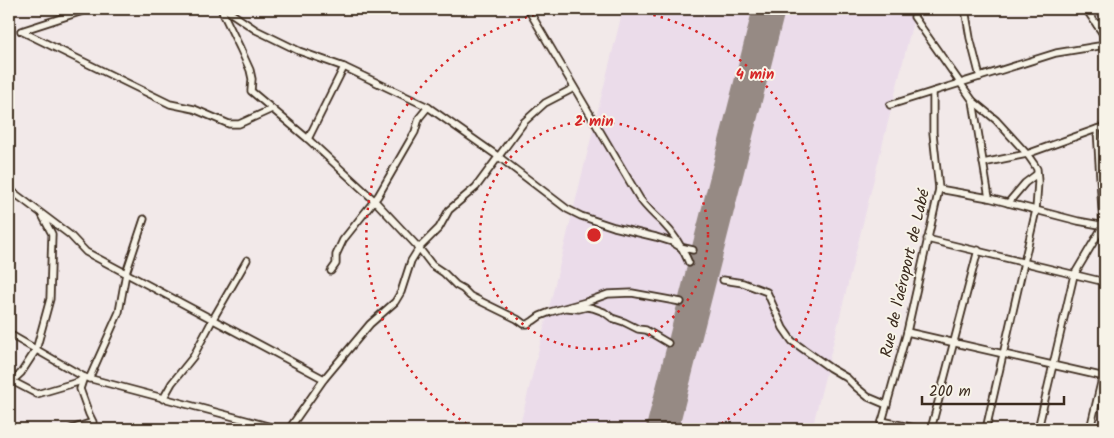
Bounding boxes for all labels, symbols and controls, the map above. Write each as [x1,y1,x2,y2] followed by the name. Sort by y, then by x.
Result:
[736,63,774,87] text: 4 min
[574,110,614,134] text: 2 min
[874,186,937,360] street label: Rue de l'aéroport de Labé
[585,226,603,244] centre of rings
[922,373,1064,405] scale bar
[929,380,971,404] text: 200 m

